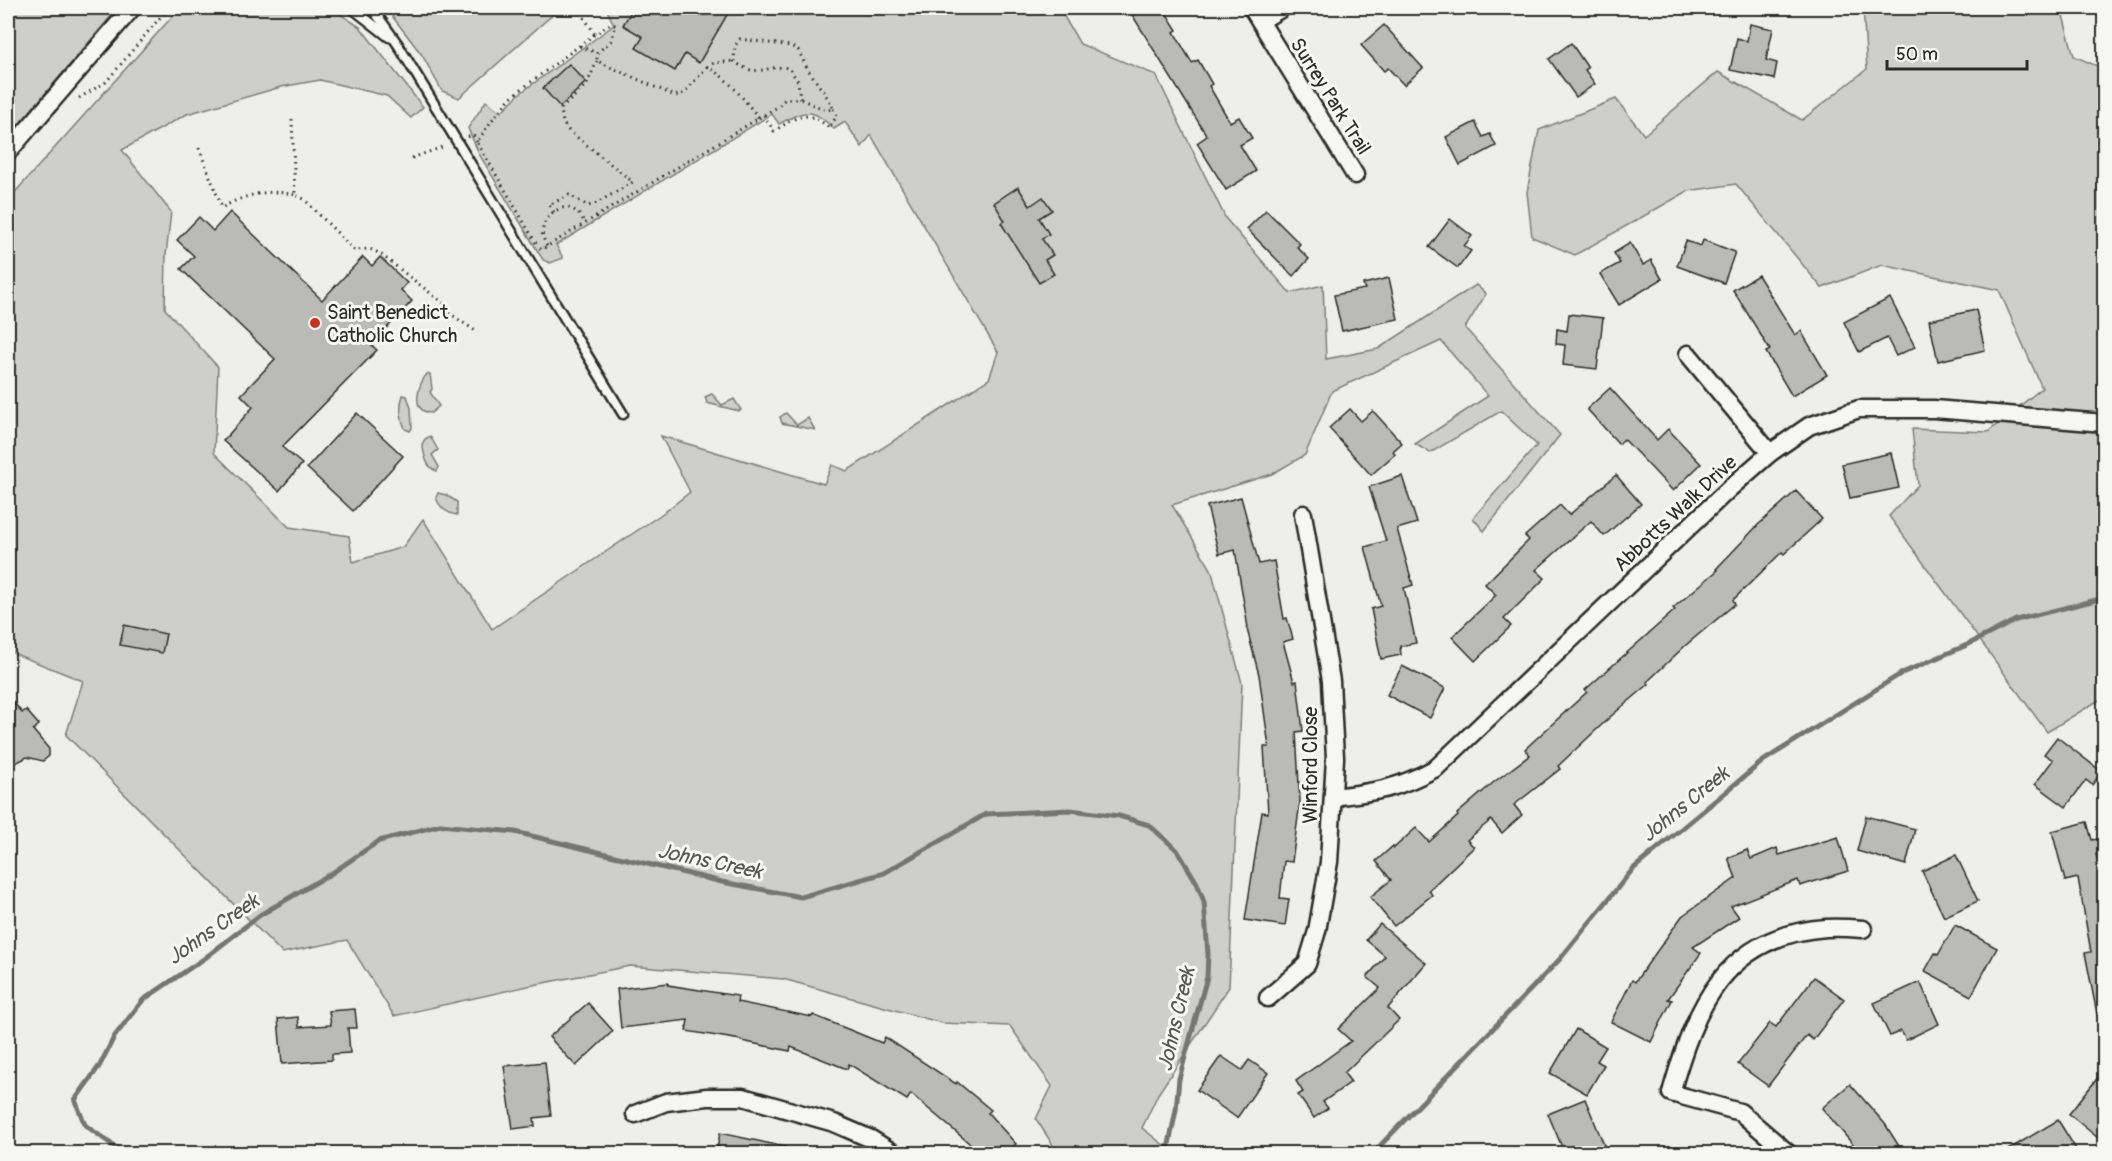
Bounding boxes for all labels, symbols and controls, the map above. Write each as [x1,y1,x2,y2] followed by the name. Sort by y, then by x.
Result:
[1285,33,1376,159] street label: Surrey Park Trail
[1887,33,2026,71] scale bar
[1896,43,1938,66] text: 50 m
[327,300,458,348] place label: Saint Benedict Catholic Church
[308,316,322,330] marker: Saint Benedict Catholic Church
[1609,450,1742,577] street label: Abbotts Walk Drive
[1298,706,1323,823] street label: Winford Close
[1636,759,1737,848] water label: Johns Creek
[655,837,767,886] water label: Johns Creek
[162,887,266,971] water label: Johns Creek
[1151,962,1202,1074] water label: Johns Creek

